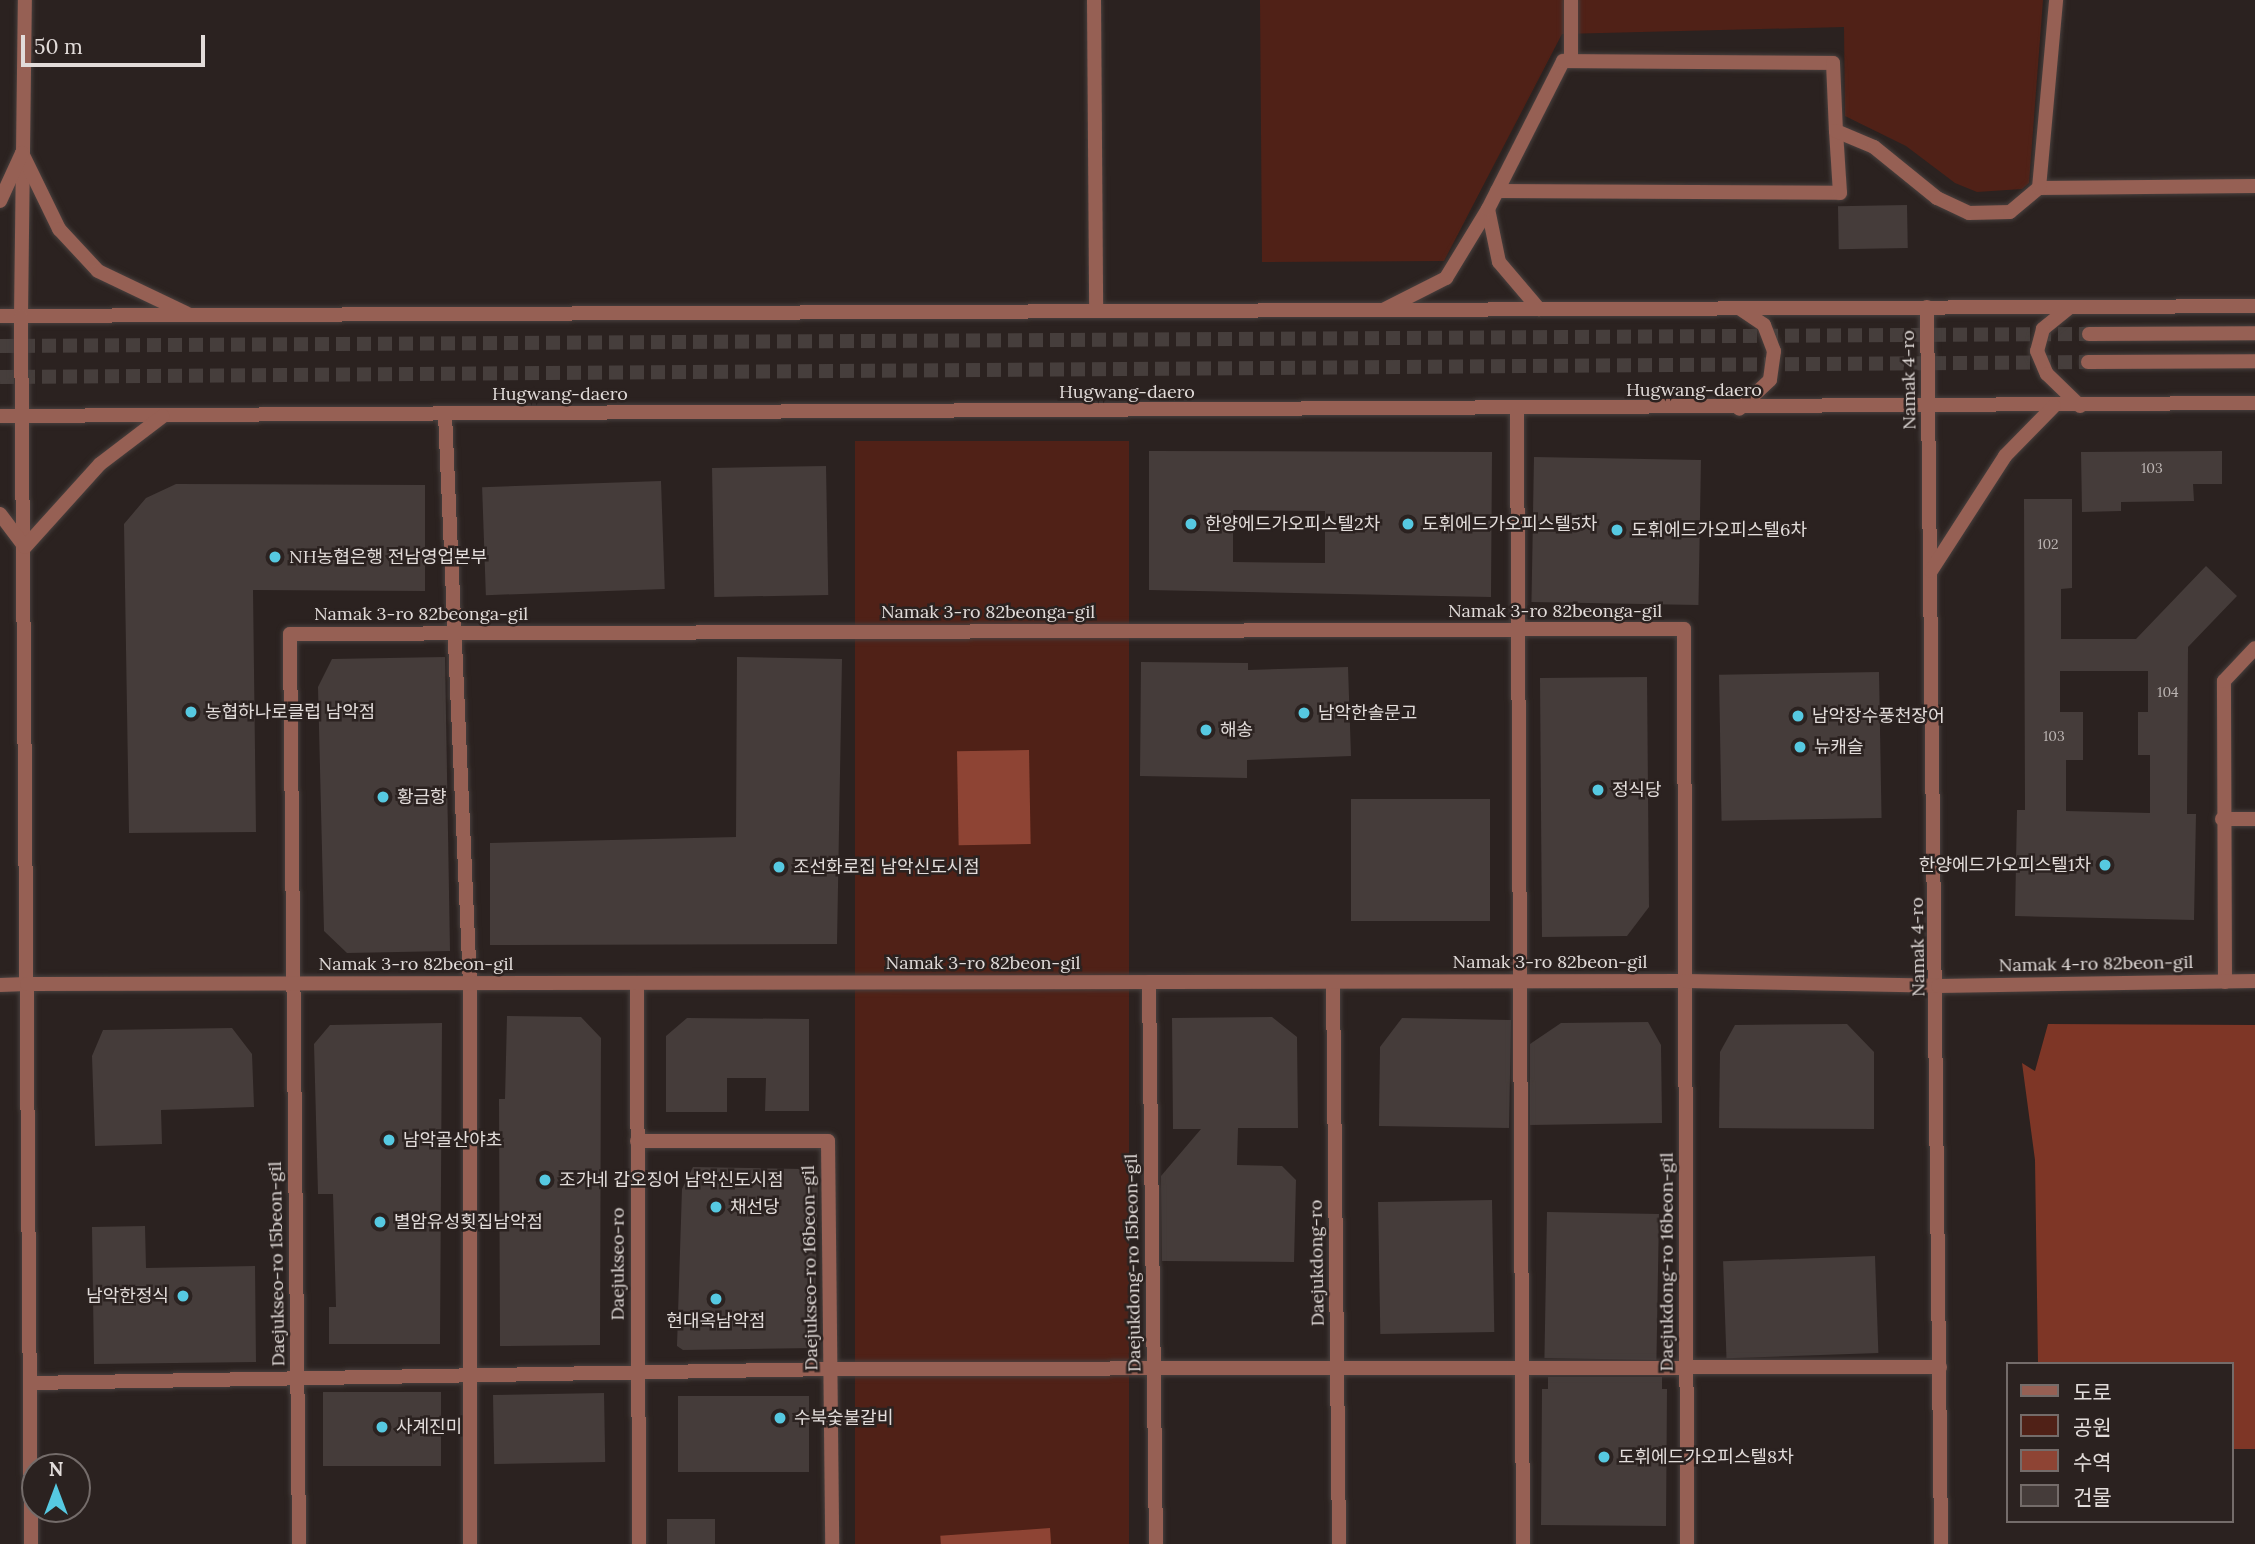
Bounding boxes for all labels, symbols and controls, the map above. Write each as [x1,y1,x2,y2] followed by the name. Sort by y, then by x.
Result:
[24,21,208,65] scale bar
[34,33,83,60] text: 50 m
[1897,330,1921,430] street label: Namak 4-ro
[1626,379,1762,401] street label: Hugwang-daero
[1059,381,1195,403] street label: Hugwang-daero
[492,383,628,405] street label: Hugwang-daero
[2141,460,2163,476] house number: 103
[1205,513,1380,535] place label: 한양에드가오피스텔2차
[1422,513,1597,535] place label: 도휘에드가오피스텔5차
[1183,516,1199,532] marker: 한양에드가오피스텔2차
[1400,516,1416,532] marker: 도휘에드가오피스텔5차
[1631,519,1807,541] place label: 도휘에드가오피스텔6차
[1609,522,1625,538] marker: 도휘에드가오피스텔6차
[2037,536,2059,552] house number: 102
[289,546,487,568] place label: NH농협은행 전남영업본부
[267,549,283,565] marker: NH농협은행 전남영업본부
[1448,600,1662,622] street label: Namak 3-ro 82beonga-gil
[881,601,1095,623] street label: Namak 3-ro 82beonga-gil
[314,603,528,625] street label: Namak 3-ro 82beonga-gil
[2157,684,2179,700] house number: 104
[205,701,375,723] place label: 농협하나로클럽 남악점
[1318,702,1417,724] place label: 남악한솔문고
[183,704,199,720] marker: 농협하나로클럽 남악점
[1296,705,1312,721] marker: 남악한솔문고
[1812,705,1944,727] place label: 남악장수풍천장어
[1790,708,1806,724] marker: 남악장수풍천장어
[1220,719,1253,741] place label: 해송
[1198,722,1214,738] marker: 해송
[2043,728,2065,744] house number: 103
[1814,736,1864,758] place label: 뉴캐슬
[1792,739,1808,755] marker: 뉴캐슬
[1612,779,1662,801] place label: 정식당
[1590,782,1606,798] marker: 정식당
[397,786,447,808] place label: 황금향
[375,789,391,805] marker: 황금향
[1919,854,2091,876] place label: 한양에드가오피스텔1차
[793,856,980,878] place label: 조선화로집 남악신도시점
[2097,857,2113,873] marker: 한양에드가오피스텔1차
[771,859,787,875] marker: 조선화로집 남악신도시점
[1906,897,1930,997] street label: Namak 4-ro
[1453,951,1647,973] street label: Namak 3-ro 82beon-gil
[886,952,1080,974] street label: Namak 3-ro 82beon-gil
[1998,952,2194,976] street label: Namak 4-ro 82beon-gil
[319,953,513,975] street label: Namak 3-ro 82beon-gil
[403,1129,502,1151] place label: 남악골산야초
[381,1132,397,1148] marker: 남악골산야초
[1656,1153,1678,1371] street label: Daejukdong-ro 16beon-gil
[1120,1154,1146,1372] street label: Daejukdong-ro 15beon-gil
[264,1161,290,1367] street label: Daejukseo-ro 15beon-gil
[797,1165,823,1371] street label: Daejukseo-ro 16beon-gil
[559,1169,784,1191] place label: 조가네 갑오징어 남악신도시점
[537,1172,553,1188] marker: 조가네 갑오징어 남악신도시점
[730,1196,780,1218] place label: 채선당
[708,1199,724,1215] marker: 채선당
[1305,1200,1329,1326] street label: Daejukdong-ro
[607,1207,629,1321] street label: Daejukseo-ro
[394,1211,543,1233] place label: 별암유성횟집남악점
[372,1214,388,1230] marker: 별암유성횟집남악점
[86,1285,169,1307] place label: 남악한정식
[175,1288,191,1304] marker: 남악한정식
[708,1291,724,1307] marker: 현대옥남악점
[666,1310,766,1332] place label: 현대옥남악점
[2007,1362,2234,1523] legend
[2073,1379,2112,1406] text: 도로
[794,1407,893,1429] place label: 수북숯불갈비
[772,1410,788,1426] marker: 수북숯불갈비
[2073,1414,2112,1441] text: 공원
[396,1416,462,1438] place label: 사계진미
[374,1419,390,1435] marker: 사계진미
[1618,1446,1794,1468] place label: 도휘에드가오피스텔8차
[1596,1449,1612,1465] marker: 도휘에드가오피스텔8차
[2073,1449,2112,1476] text: 수역
[21,1453,91,1523] north arrow
[49,1457,63,1481] text: N
[2073,1484,2112,1511] text: 건물

